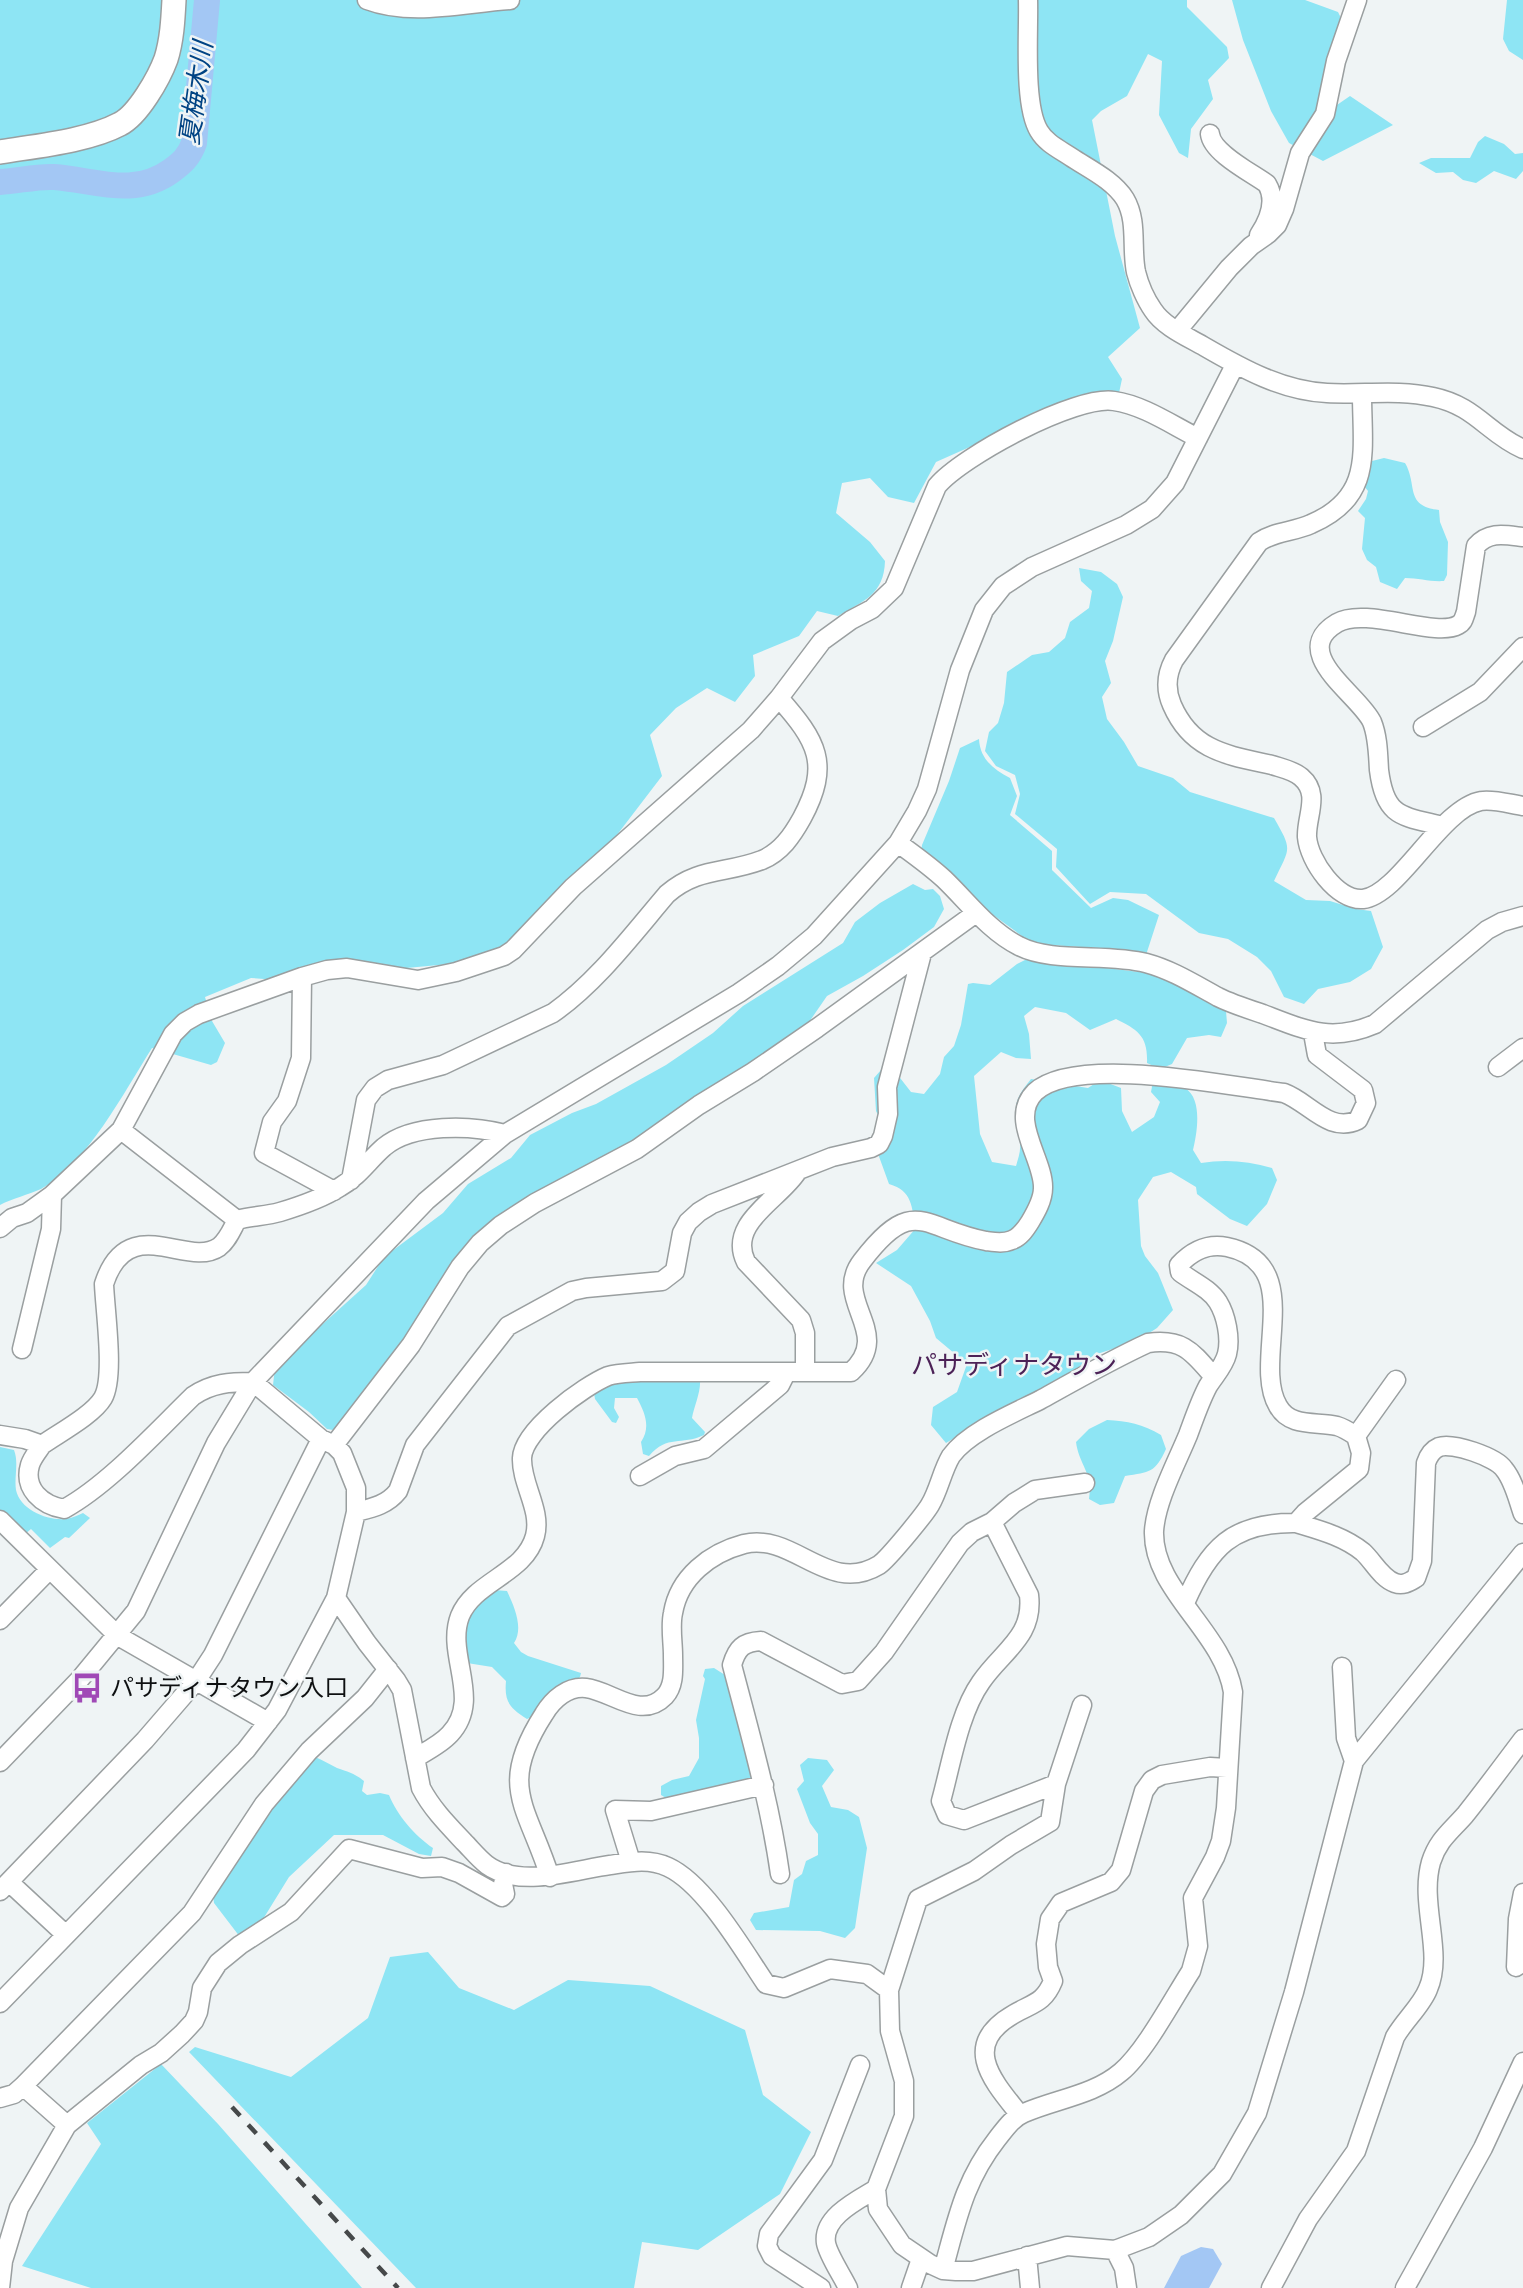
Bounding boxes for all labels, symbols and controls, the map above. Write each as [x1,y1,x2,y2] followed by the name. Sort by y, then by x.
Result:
[175,37,219,147] water label: 夏梅木川
[911,1351,1117,1380] district label: パサディナタウン
[70,1671,104,1705] bus stop icon: パサディナタウン入口
[110,1674,348,1701] place label: パサディナタウン入口

